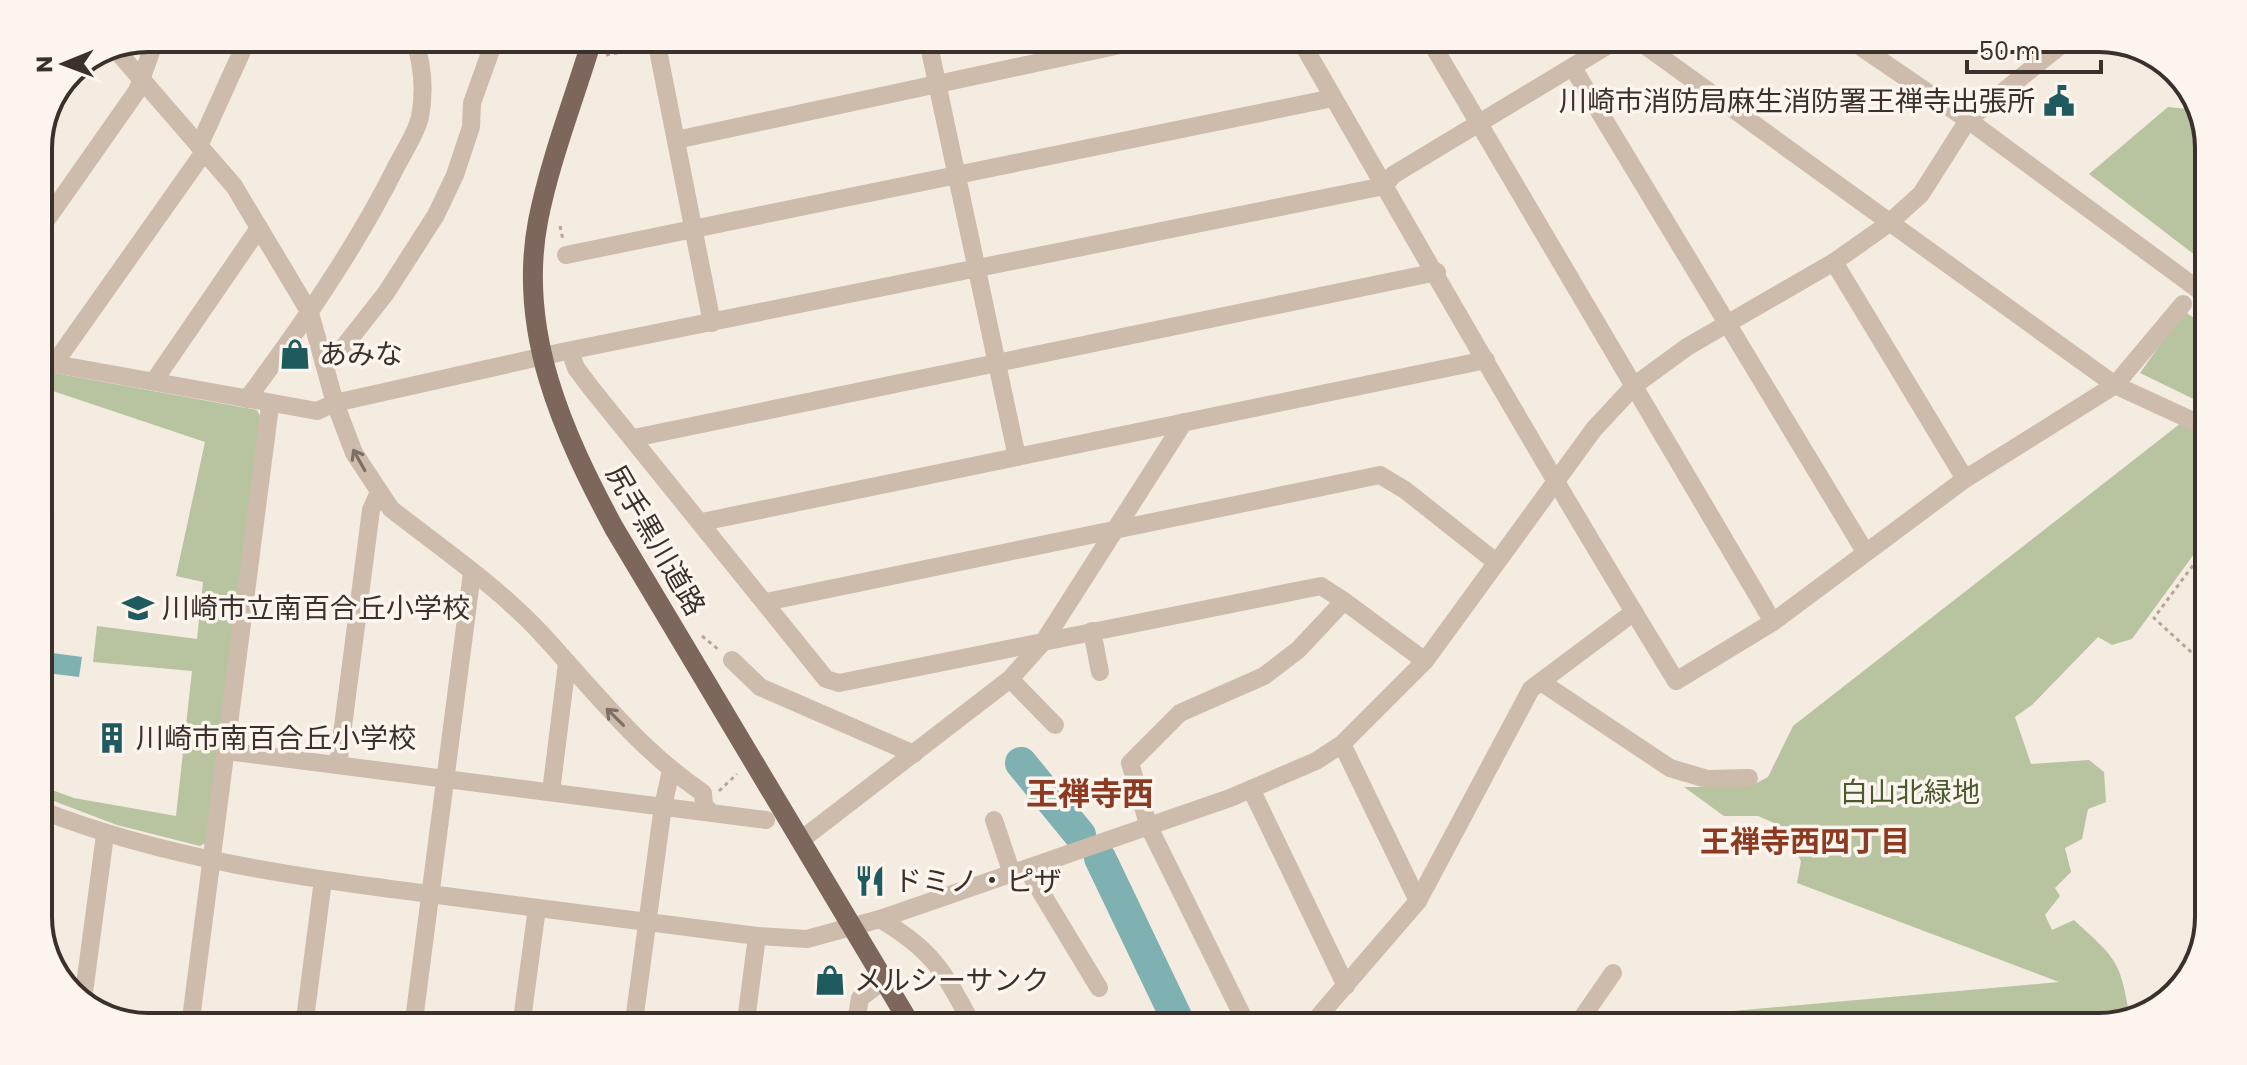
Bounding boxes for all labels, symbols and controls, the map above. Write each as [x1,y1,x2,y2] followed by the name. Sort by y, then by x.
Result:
[24,24,104,104] north arrow
[1967,24,2101,74] scale bar
[1979,35,2040,68] text: 50 m
[29,56,60,73] text: N
[1559,82,2035,121] place label: 川崎市消防局麻生消防署王禅寺出張所
[2042,84,2076,118] public building icon: 川崎市消防局麻生消防署王禅寺出張所
[319,335,403,374] place label: あみな
[278,337,312,371] shop icon: あみな
[351,449,367,473] one-way arrow
[597,458,714,623] street label: 尻手黒川道路
[162,589,470,628] place label: 川崎市立南百合丘小学校
[121,591,155,625] school or university icon: 川崎市立南百合丘小学校
[606,708,625,727] one-way arrow
[136,719,416,758] place label: 川崎市南百合丘小学校
[95,721,129,755] building icon: 川崎市南百合丘小学校
[1026,771,1154,816] district label: 王禅寺西
[1840,773,1980,812] park label: 白山北緑地
[1700,820,1910,863] district label: 王禅寺西四丁目
[894,862,1062,901] place label: ドミノ・ピザ
[853,864,887,898] restaurant icon: ドミノ・ピザ
[854,961,1049,1000] place label: メルシーサンク
[813,963,847,997] shop icon: メルシーサンク

